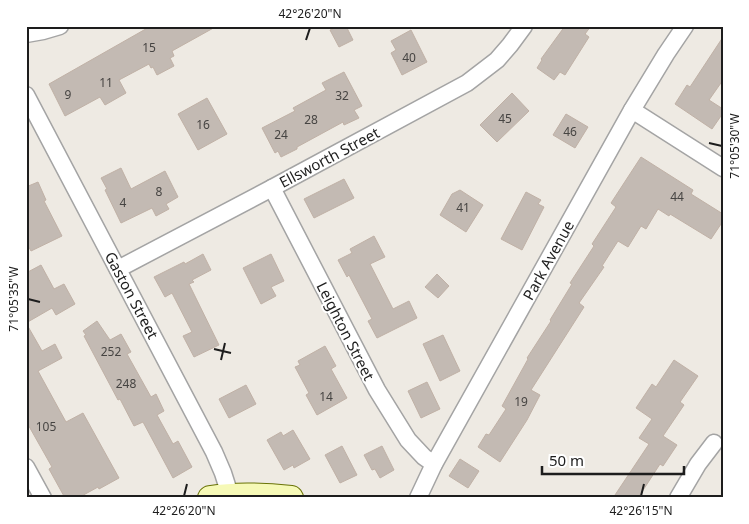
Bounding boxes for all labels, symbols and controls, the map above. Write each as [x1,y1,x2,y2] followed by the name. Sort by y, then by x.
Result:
[278,5,342,22] text: 42°26'20"N
[142,39,156,56] house number: 15
[402,49,416,66] house number: 40
[99,74,113,91] house number: 11
[65,86,72,103] house number: 9
[335,87,349,104] house number: 32
[498,110,512,127] house number: 45
[304,111,318,128] house number: 28
[726,113,743,179] text: 71°05'30"W
[196,116,210,133] house number: 16
[275,122,383,192] street label: Ellsworth Street
[563,123,577,140] house number: 46
[274,126,288,143] house number: 24
[156,183,163,200] house number: 8
[670,188,684,205] house number: 44
[120,194,127,211] house number: 4
[456,199,470,216] house number: 41
[518,217,578,303] street label: Park Avenue
[101,248,164,343] street label: Gaston Street
[5,266,22,332] text: 71°05'35"W
[313,278,380,384] street label: Leighton Street
[101,343,121,360] house number: 252
[116,375,136,392] house number: 248
[319,388,333,405] house number: 14
[514,393,528,410] house number: 19
[36,418,56,435] house number: 105
[542,444,684,476] scale bar
[549,450,584,470] text: 50 m
[152,502,216,519] text: 42°26'20"N
[609,502,673,519] text: 42°26'15"N

